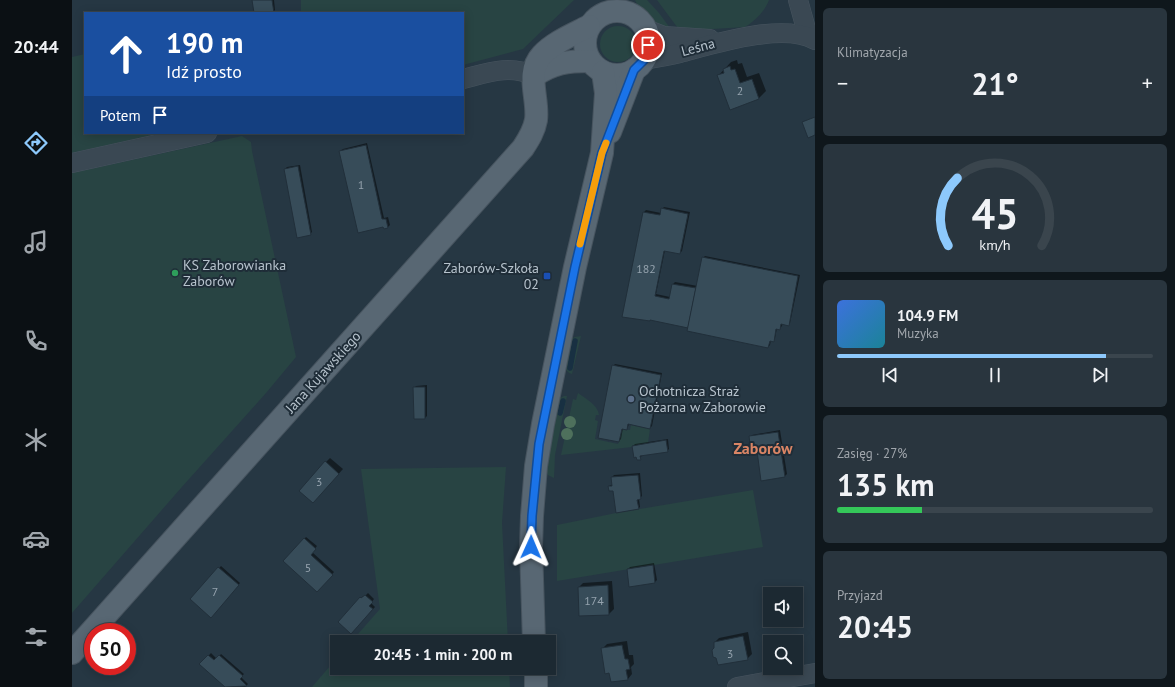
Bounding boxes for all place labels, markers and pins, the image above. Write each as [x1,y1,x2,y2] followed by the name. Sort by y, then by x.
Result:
[631,28,665,62] pin
[183,256,286,290] place label: KS Zaborowianka Zaborów
[443,259,539,293] place label: Zaborów-Szkoła 02
[170,268,180,278] marker: KS Zaborowianka Zaborów
[542,271,552,281] marker: Zaborów-Szkoła 02
[639,382,766,416] place label: Ochotnicza Straż Pożarna w Zaborowie
[626,394,636,404] marker: Ochotnicza Straż Pożarna w Zaborowie

